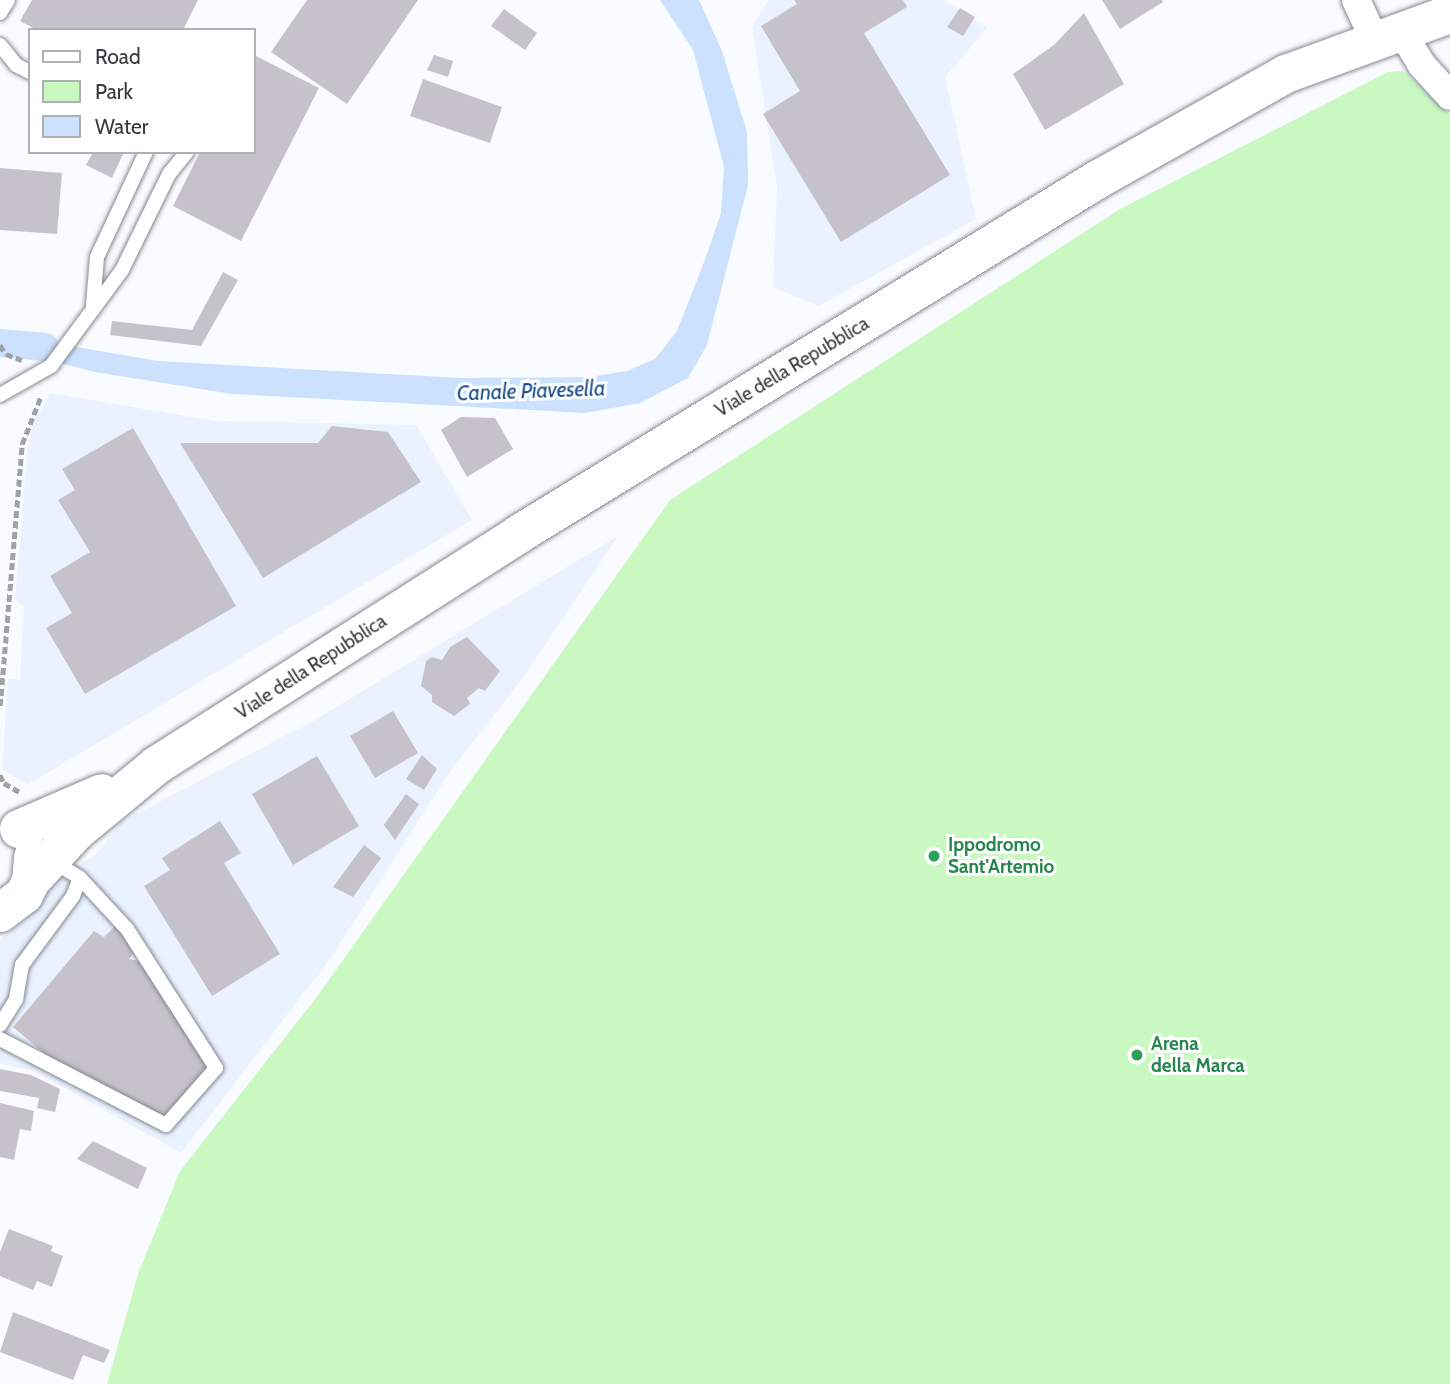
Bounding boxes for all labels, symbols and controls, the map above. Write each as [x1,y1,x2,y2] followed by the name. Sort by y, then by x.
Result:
[28,28,256,154] legend
[95,44,141,69] text: Road
[95,79,133,104] text: Park
[95,114,148,139] text: Water
[711,312,873,422] street label: Viale della Repubblica
[456,376,606,406] water label: Canale Piavesella
[231,610,391,724] street label: Viale della Repubblica
[948,834,1054,878] place label: Ippodromo Sant'Artemio
[926,848,942,864] marker: Ippodromo Sant'Artemio
[1151,1033,1245,1077] place label: Arena della Marca
[1129,1047,1145,1063] marker: Arena della Marca

